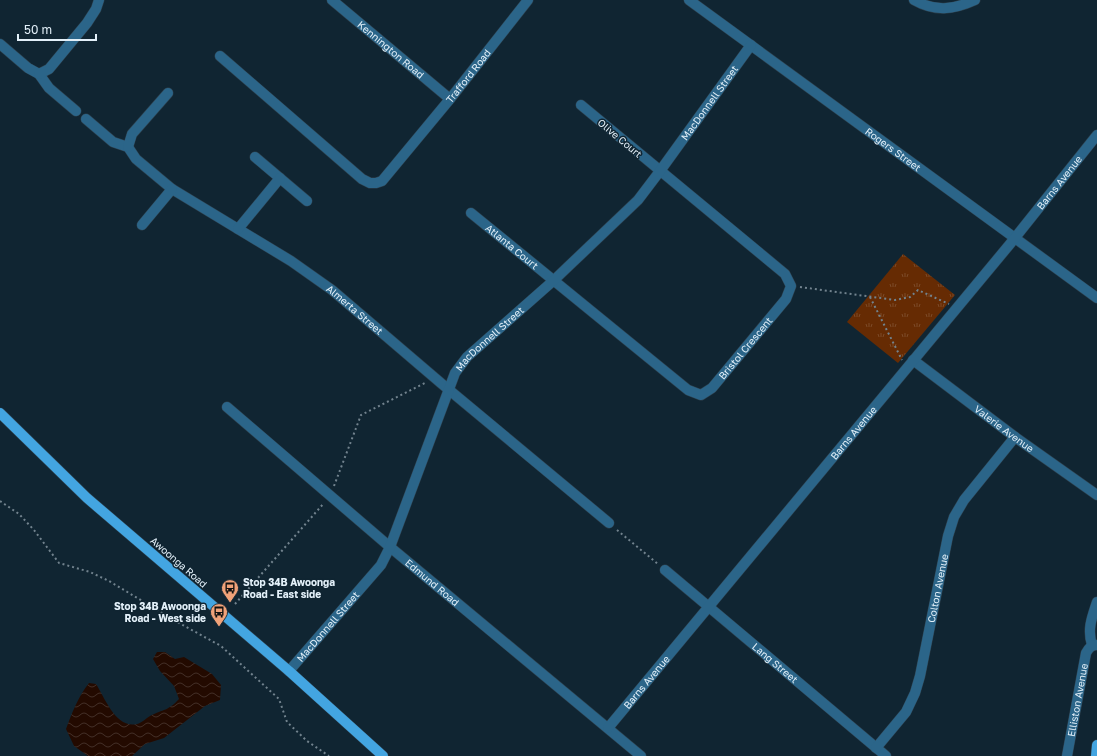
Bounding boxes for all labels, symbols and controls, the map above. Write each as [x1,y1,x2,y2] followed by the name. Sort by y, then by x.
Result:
[18,16,96,42] scale bar
[355,18,427,81] street label: Kennington Road
[24,22,52,37] text: 50 m
[443,47,493,105] street label: Trafford Road
[678,63,740,142] street label: MacDonnell Street
[595,116,645,160] street label: Olive Court
[863,125,924,174] street label: Rogers Street
[1034,153,1084,212] street label: Barns Avenue
[483,222,541,271] street label: Atlanta Court
[324,282,386,337] street label: Almerta Street
[453,304,526,373] street label: MacDonnell Street
[716,314,775,382] street label: Bristol Crescent
[828,403,879,462] street label: Barns Avenue
[972,403,1036,455] street label: Valerie Avenue
[148,534,210,590] street label: Awoonga Road
[925,553,950,624] street label: Colton Avenue
[403,556,462,608] street label: Edmund Road
[243,576,335,600] place label: Stop 34B Awoonga Road - East side
[220,578,240,603] bus stop icon: Stop 34B Awoonga Road - East side
[294,589,362,664] street label: MacDonnell Street
[114,600,206,624] place label: Stop 34B Awoonga Road - West side
[209,602,229,627] bus stop icon: Stop 34B Awoonga Road - West side
[750,640,800,685] street label: Lang Street
[621,653,672,711] street label: Barns Avenue
[1065,662,1090,738] street label: Elliston Avenue

